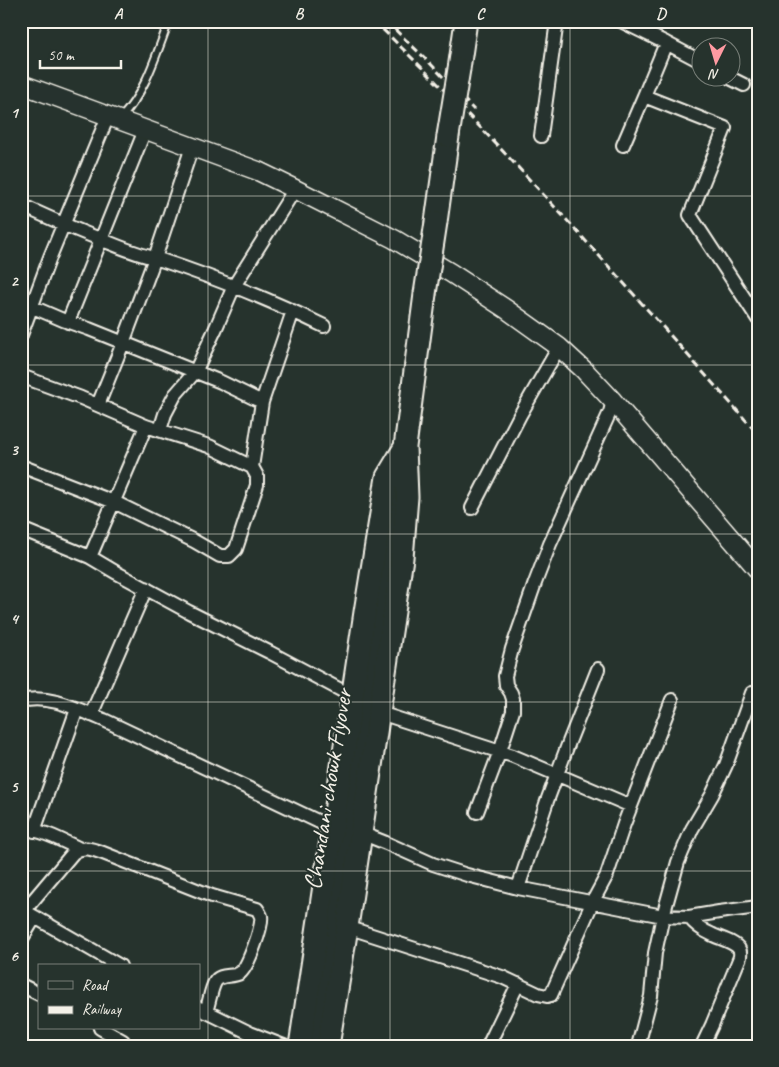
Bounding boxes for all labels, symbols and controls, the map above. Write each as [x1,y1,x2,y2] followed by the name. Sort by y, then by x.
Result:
[114,4,124,24] text: A
[295,4,305,24] text: B
[476,4,486,24] text: C
[656,4,667,24] text: D
[40,38,121,70] scale bar
[692,38,742,88] north arrow
[48,46,75,65] text: 50 m
[708,65,720,83] text: N
[10,103,19,123] text: 1
[10,271,19,291] text: 2
[10,440,19,460] text: 3
[10,609,19,629] text: 4
[296,685,360,892] street label: Chandani chowk Flyover
[11,777,20,797] text: 5
[10,946,19,966] text: 6
[38,964,200,1030] legend
[82,976,109,995] text: Road
[82,1000,123,1019] text: Railway

